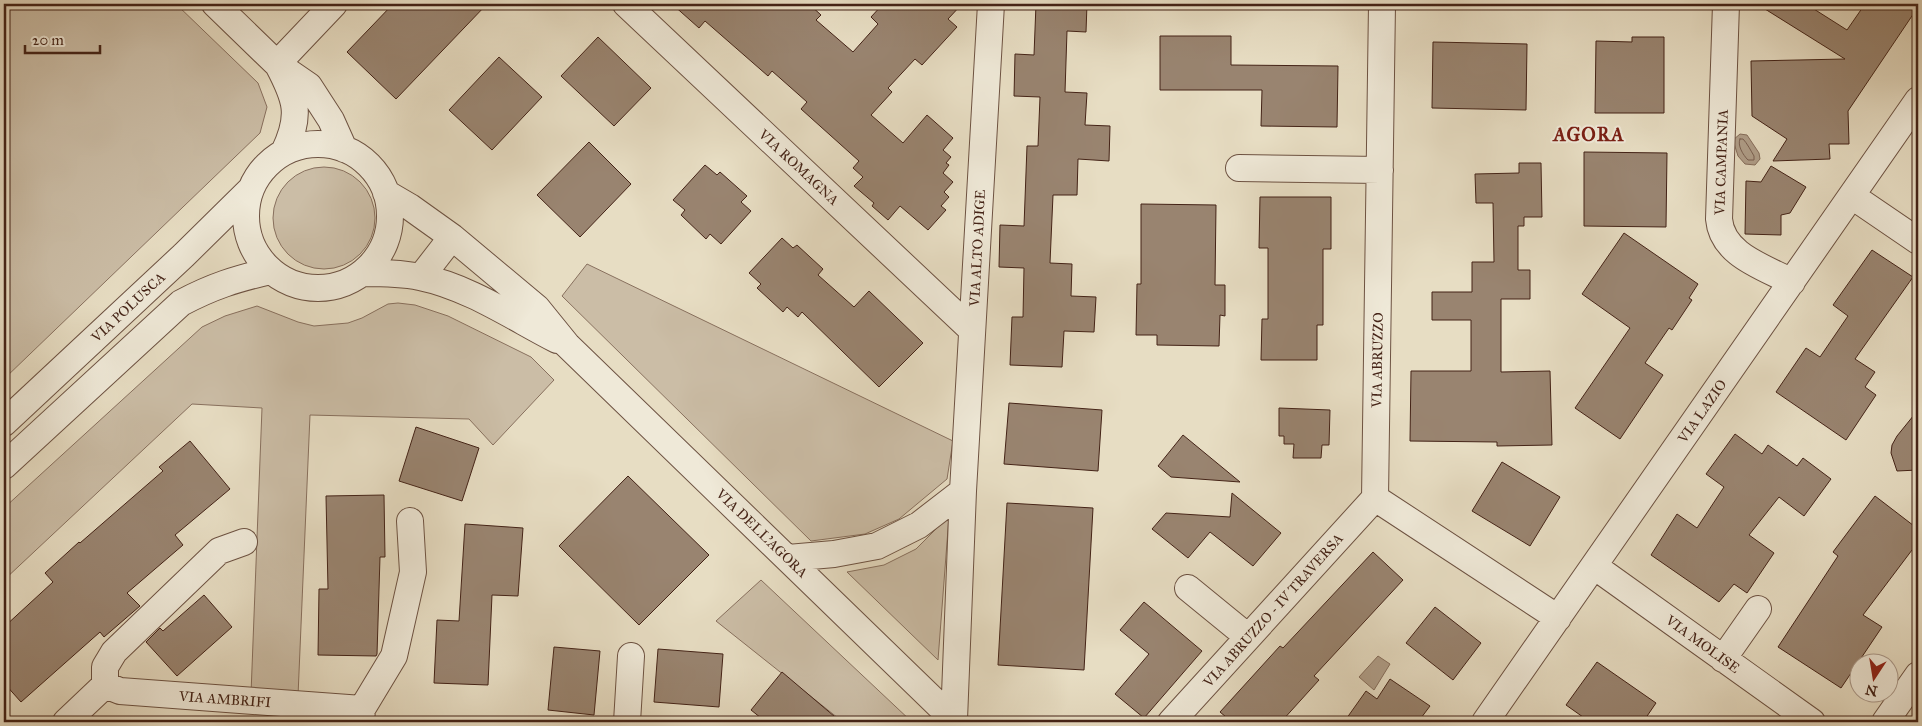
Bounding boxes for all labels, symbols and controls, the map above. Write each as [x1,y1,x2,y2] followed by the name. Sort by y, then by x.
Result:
[25,22,100,54] scale bar
[32,31,64,49] text: 20 m
[1711,108,1732,216] street label: VIA CAMPANIA
[1551,123,1625,146] district label: AGORA
[754,125,843,209] street label: VIA ROMAGNA
[966,189,989,308] street label: VIA ALTO ADIGE
[87,268,169,347] street label: VIA POLUSCA
[1368,312,1387,409] street label: VIA ABRUZZO
[1674,376,1730,447] street label: VIA LAZIO
[712,485,811,582] street label: VIA DELL'AGORA
[1199,530,1347,691] street label: VIA ABRUZZO - IV TRAVERSA
[1662,611,1743,677] street label: VIA MOLISE
[1850,654,1900,704] north arrow
[1864,681,1879,700] text: N
[177,688,272,711] street label: VIA AMBRIFI

